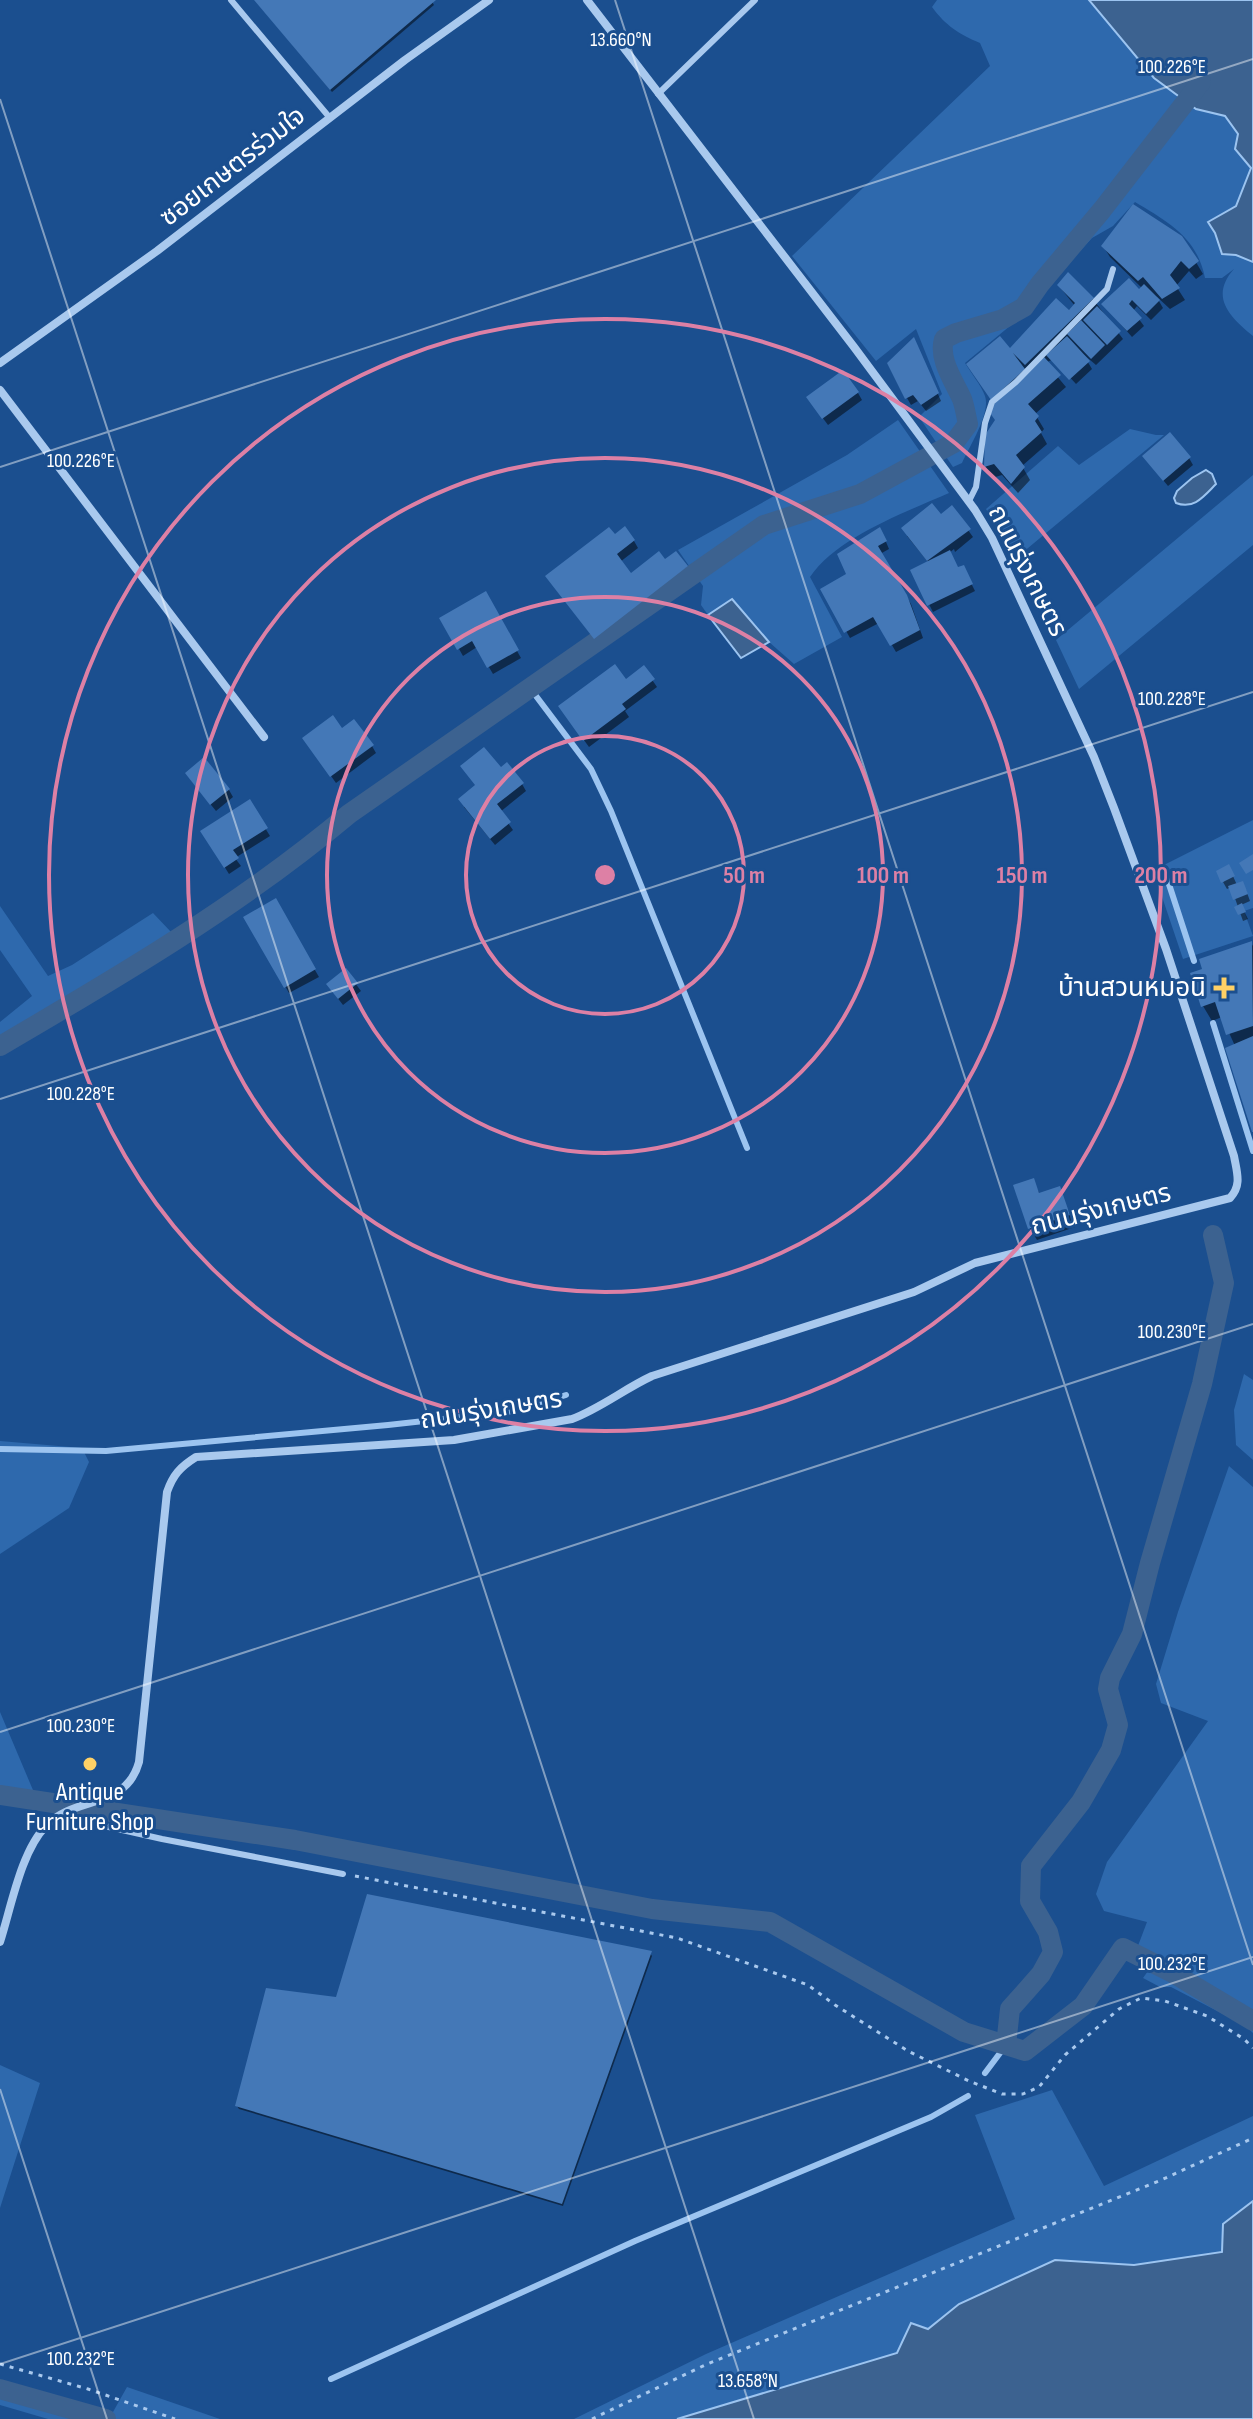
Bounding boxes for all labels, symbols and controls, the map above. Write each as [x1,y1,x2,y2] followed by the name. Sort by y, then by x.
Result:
[590,28,652,52] text: 13.660°N
[1138,55,1206,79] text: 100.226°E
[154,101,312,233] street label: ซอยเกษตรร่วมใจ
[47,449,115,473] text: 100.226°E
[981,500,1073,642] street label: ถนนรุ่งเกษตร
[1138,687,1206,711] text: 100.228°E
[591,861,619,889] centre of rings
[723,861,765,890] text: 50 m
[857,861,909,890] text: 100 m
[996,861,1048,890] text: 150 m
[1134,861,1188,890] text: 200 m
[1058,973,1206,1004] place label: บ้านสวนหมอนิ
[1213,977,1235,999] marker: บ้านสวนหมอนิ
[47,1082,115,1106] text: 100.228°E
[1028,1178,1174,1242] street label: ถนนรุ่งเกษตร
[1138,1320,1206,1344] text: 100.230°E
[418,1383,564,1437] street label: ถนนรุ่งเกษตร
[47,1714,115,1738] text: 100.230°E
[81,1755,99,1773] marker: Antique Furniture Shop
[26,1777,154,1838] place label: Antique Furniture Shop
[1138,1952,1206,1976] text: 100.232°E
[47,2347,115,2371] text: 100.232°E
[718,2369,778,2393] text: 13.658°N

